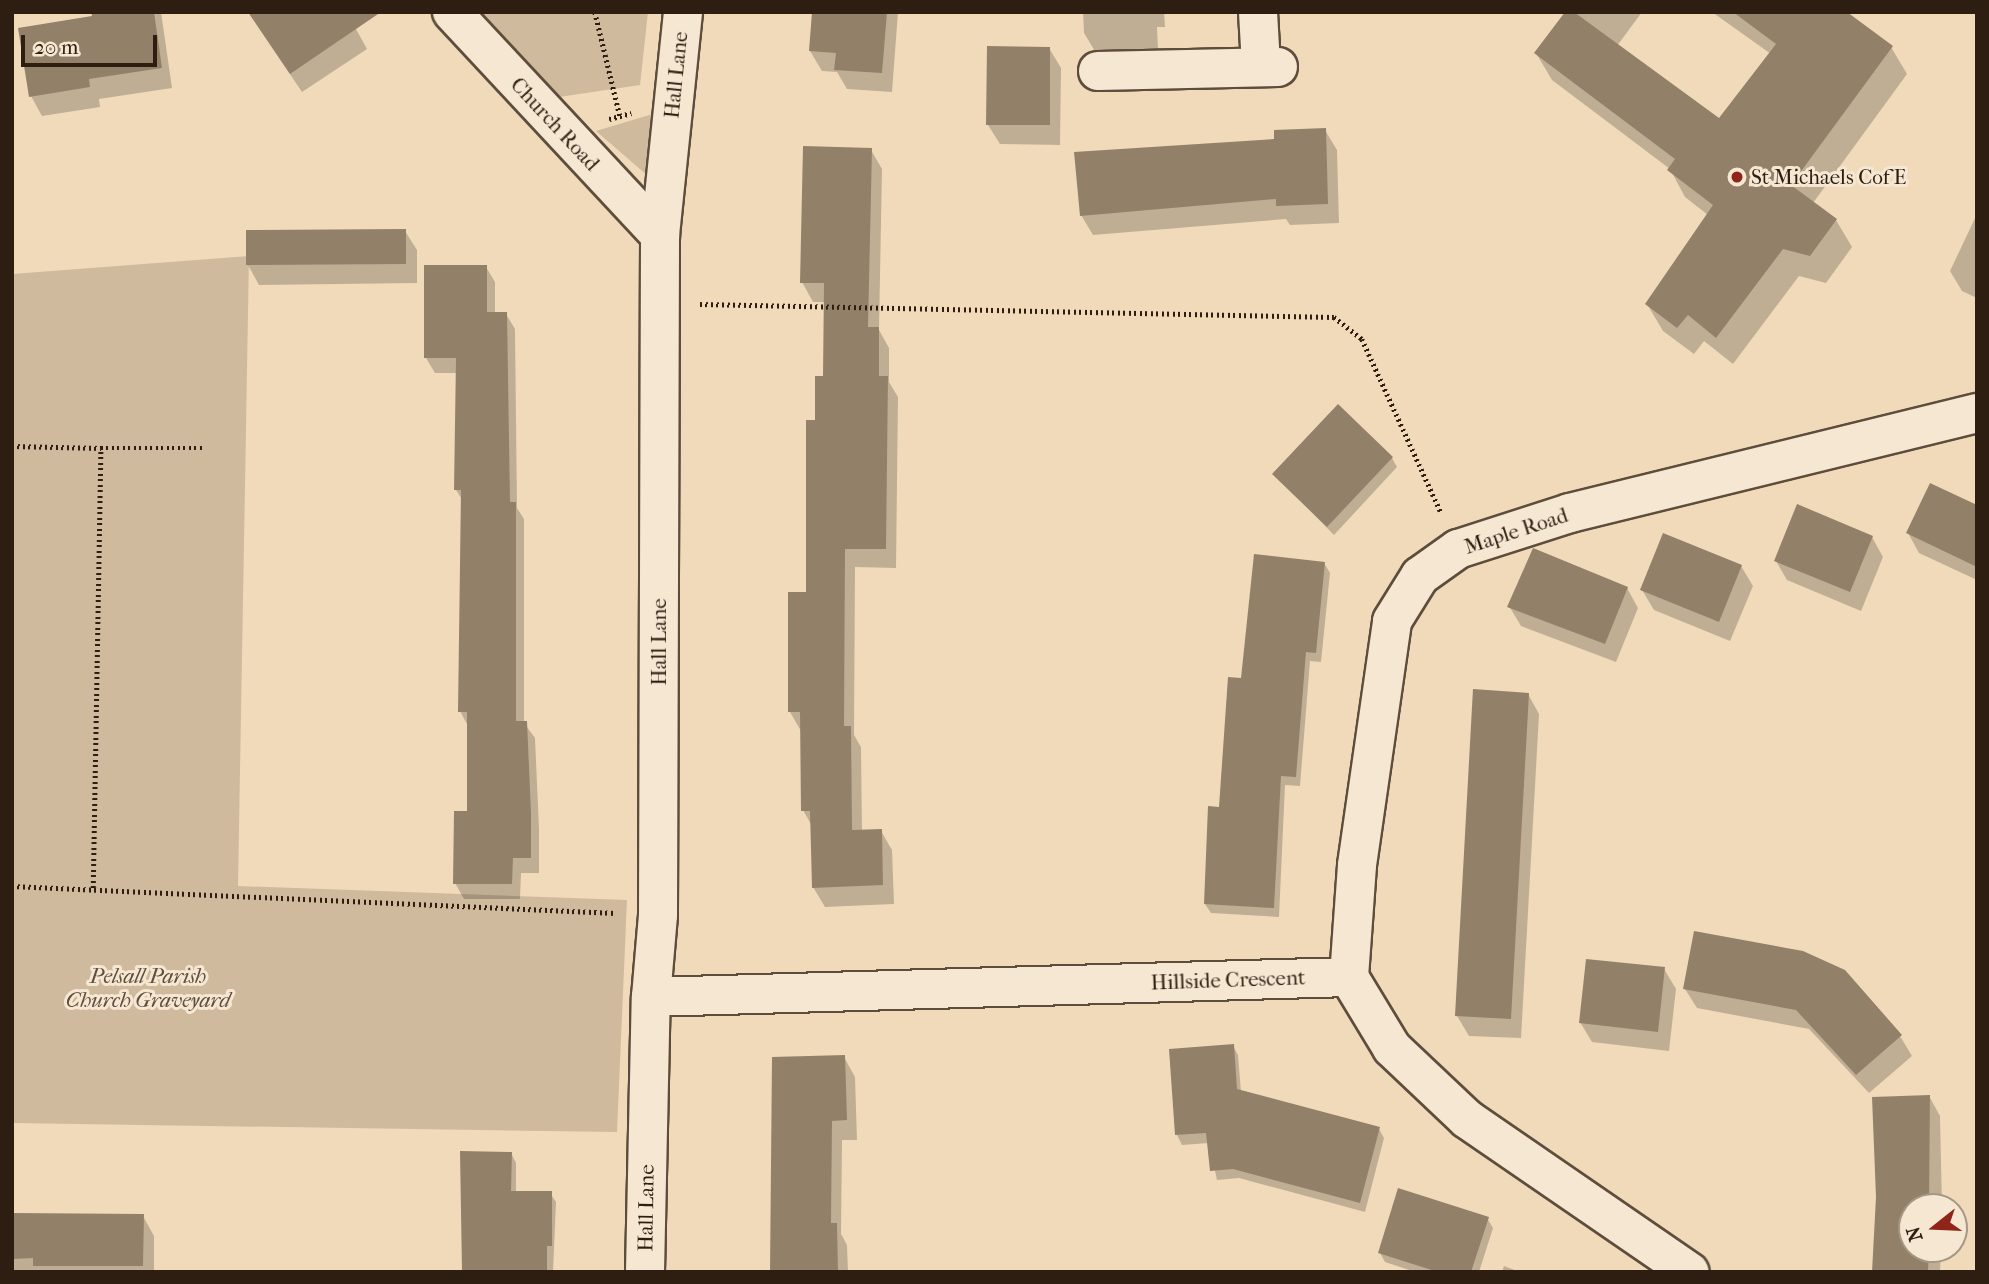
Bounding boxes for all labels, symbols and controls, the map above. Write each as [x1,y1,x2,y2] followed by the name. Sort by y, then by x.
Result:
[24,21,161,65] scale bar
[659,30,693,120] street label: Hall Lane
[34,35,78,59] text: 20 m
[505,72,605,176] street label: Church Road
[1751,164,1906,190] place label: St Michaels CofE
[1729,169,1745,185] marker: St Michaels CofE
[1461,502,1571,560] street label: Maple Road
[646,598,672,686] street label: Hall Lane
[66,963,230,1013] park label: Pelsall Parish Church Graveyard
[1150,965,1306,995] street label: Hillside Crescent
[633,1164,659,1252] street label: Hall Lane
[1898,1193,1968,1263] north arrow
[1902,1224,1928,1244] text: N

